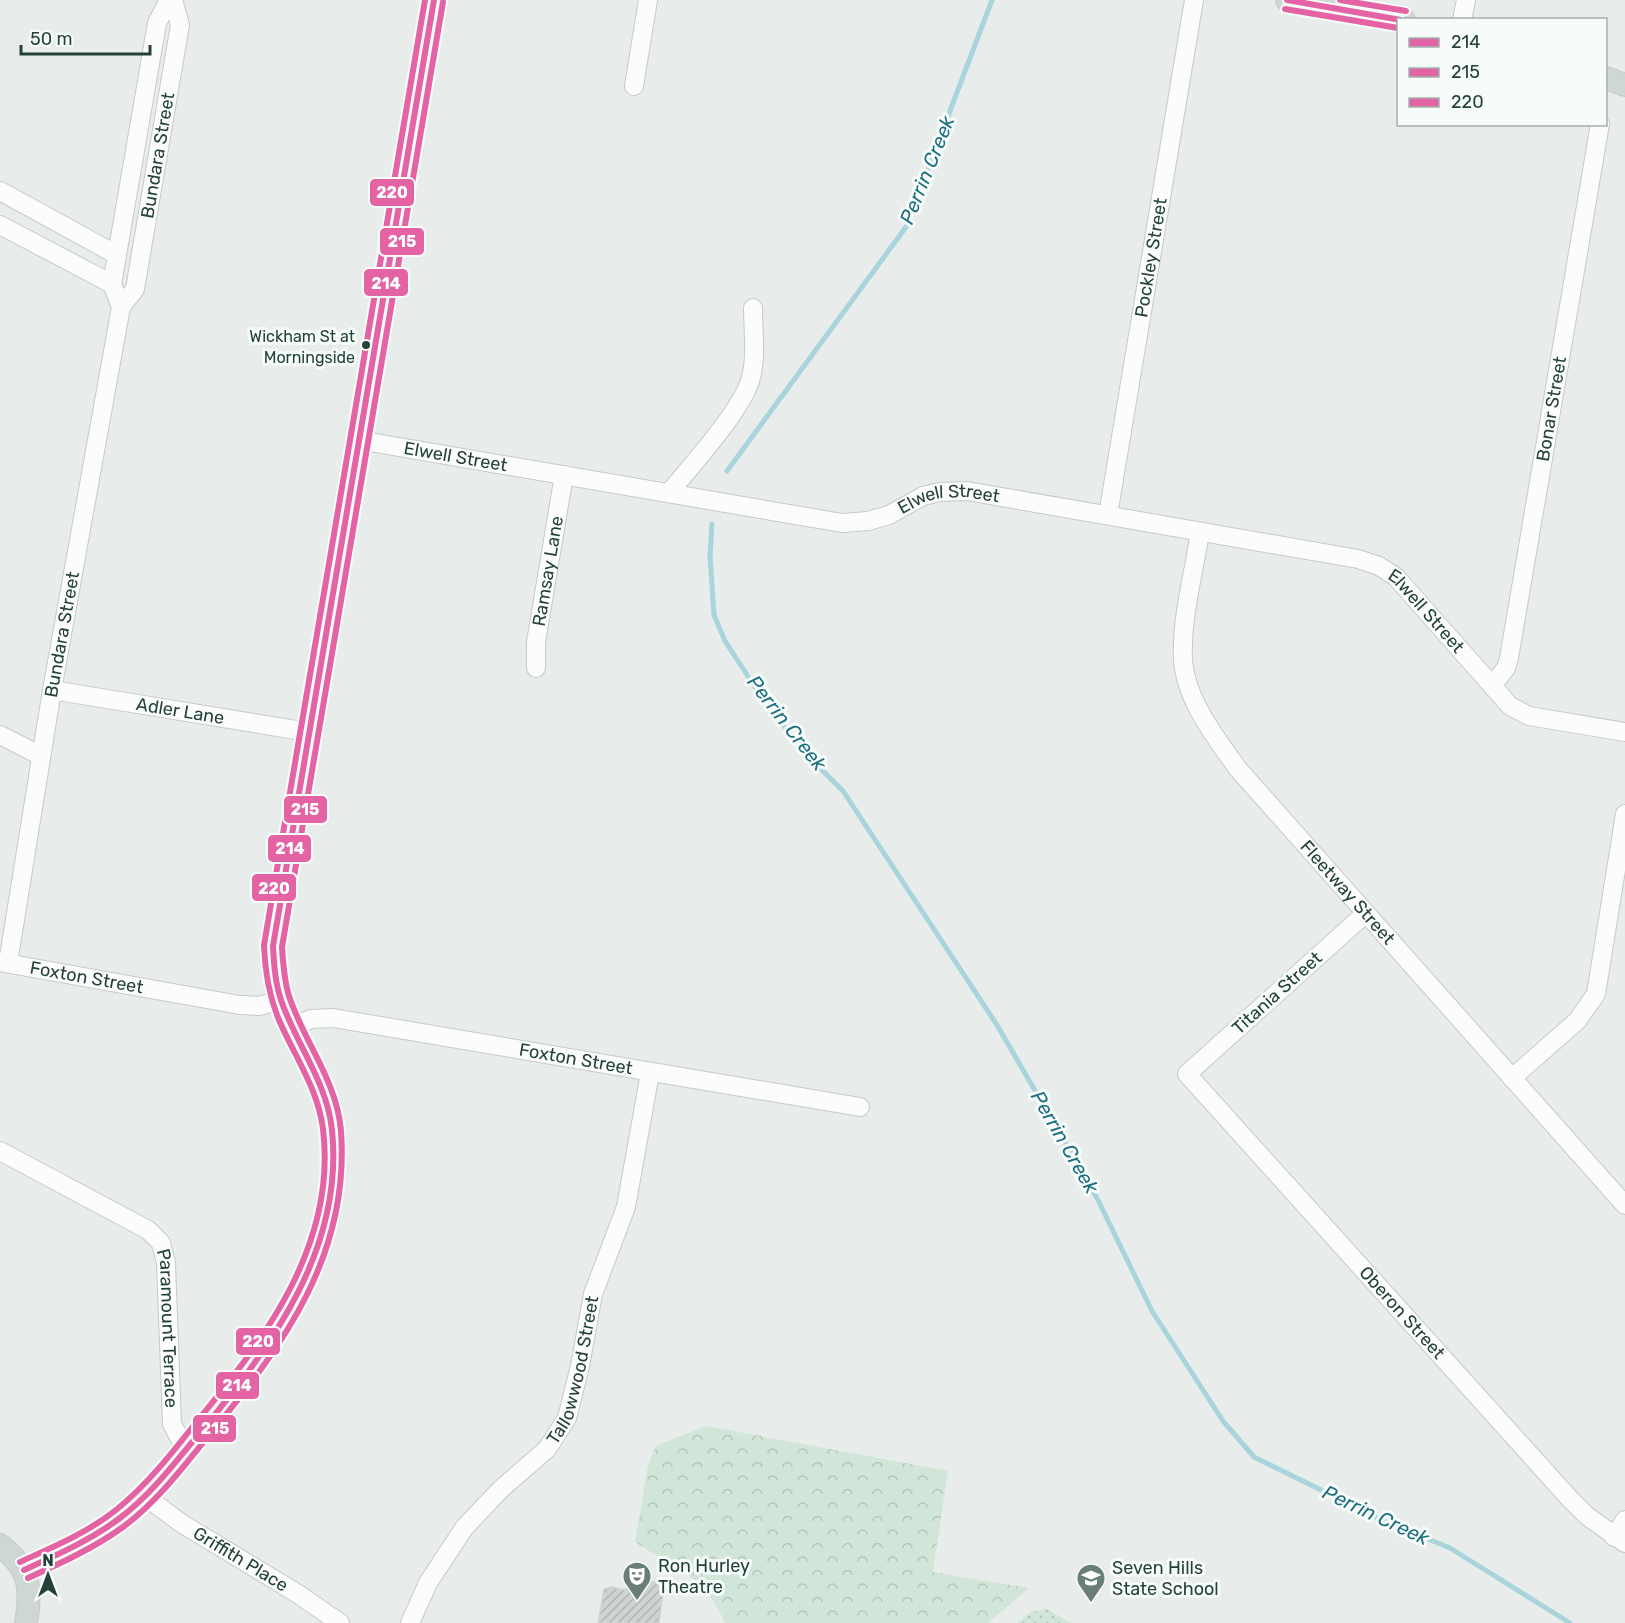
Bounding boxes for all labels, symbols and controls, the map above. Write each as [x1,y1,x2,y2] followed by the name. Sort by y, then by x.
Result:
[21,18,150,56] scale bar
[1397,18,1607,126] legend
[30,28,73,50] text: 50 m
[1451,31,1480,53] text: 214
[1451,61,1480,83] text: 215
[136,91,179,220] street label: Bundara Street
[1451,91,1484,113] text: 220
[894,112,960,228] water label: Perrin Creek
[369,178,415,207] line badge: 220
[376,183,408,202] text: 220
[1130,196,1172,319] street label: Pockley Street
[379,227,425,256] line badge: 215
[388,232,416,251] text: 215
[363,268,409,297] line badge: 214
[371,274,401,293] text: 214
[249,327,355,367] place label: Wickham St at Morningside
[360,339,372,351] marker: Wickham St at Morningside
[1532,355,1571,463] street label: Bonar Street
[402,437,509,476] street label: Elwell Street
[894,480,1001,519] street label: Elwell Street
[528,514,568,628] street label: Ramsay Lane
[1384,564,1469,658] street label: Elwell Street
[40,570,84,699] street label: Bundara Street
[742,670,832,776] water label: Perrin Creek
[135,693,226,729] street label: Adler Lane
[283,795,328,824] line badge: 215
[291,800,319,819] text: 215
[267,834,312,863] line badge: 214
[1295,836,1400,949] street label: Fleetway Street
[275,839,305,858] text: 214
[251,873,297,902] line badge: 220
[258,879,290,898] text: 220
[1228,947,1326,1039] street label: Titania Street
[28,957,145,998] street label: Foxton Street
[517,1039,634,1079] street label: Foxton Street
[1026,1086,1104,1198] water label: Perrin Creek
[152,1246,182,1408] street label: Paramount Terrace
[1355,1262,1450,1364] street label: Oberon Street
[542,1294,603,1449] street label: Tallowwood Street
[235,1327,281,1356] line badge: 220
[242,1332,274,1351] text: 220
[215,1371,260,1400] line badge: 214
[222,1376,252,1395] text: 214
[192,1414,237,1443] line badge: 215
[201,1419,229,1438] text: 215
[1319,1480,1434,1550] water label: Perrin Creek
[189,1522,292,1596] street label: Griffith Place
[18,1545,78,1605] north arrow
[42,1551,54,1570] text: N
[658,1555,750,1598] place label: Ron Hurley Theatre
[1112,1557,1219,1600] place label: Seven Hills State School
[621,1560,653,1602] theatre icon: Ron Hurley Theatre
[1075,1562,1107,1604] school or university icon: Seven Hills State School

